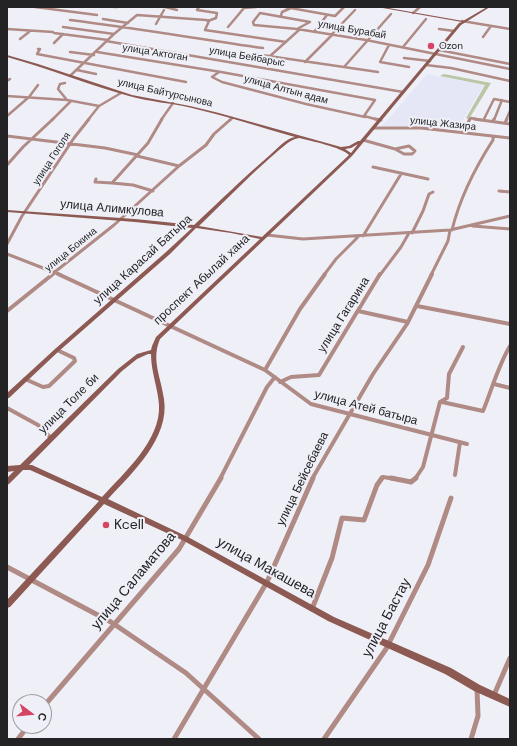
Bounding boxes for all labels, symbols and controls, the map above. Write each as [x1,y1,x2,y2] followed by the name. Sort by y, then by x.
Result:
[317,18,387,42] street label: улица Бурабай
[439,40,463,52] place label: Ozon
[426,41,436,51] marker: Ozon
[122,42,188,64] street label: улица Актоган
[208,44,286,70] street label: улица Бейбарыс
[243,73,329,107] street label: улица Алтын адам
[116,76,214,110] street label: улица Байтурсынова
[409,115,477,133] street label: улица Жазира
[30,130,74,188] street label: улица Гоголя
[60,197,164,221] street label: улица Алимкулова
[91,212,195,308] street label: улица Карасай Батыра
[43,225,99,275] street label: улица Бокина
[151,232,253,328] street label: проспект Абылай хана
[315,275,373,355] street label: улица Гагарина
[36,371,102,437] street label: улица Толе би
[313,387,419,429] street label: улица Атей батыра
[274,430,332,528] street label: улица Бейсебаева
[114,517,144,533] place label: Kcell
[101,520,111,530] marker: Kcell
[88,529,180,633] street label: улица Саламатова
[214,534,318,602] street label: улица Макашева
[359,576,415,660] street label: улица Бастау
[12,694,52,734] north arrow
[35,711,50,723] text: С

